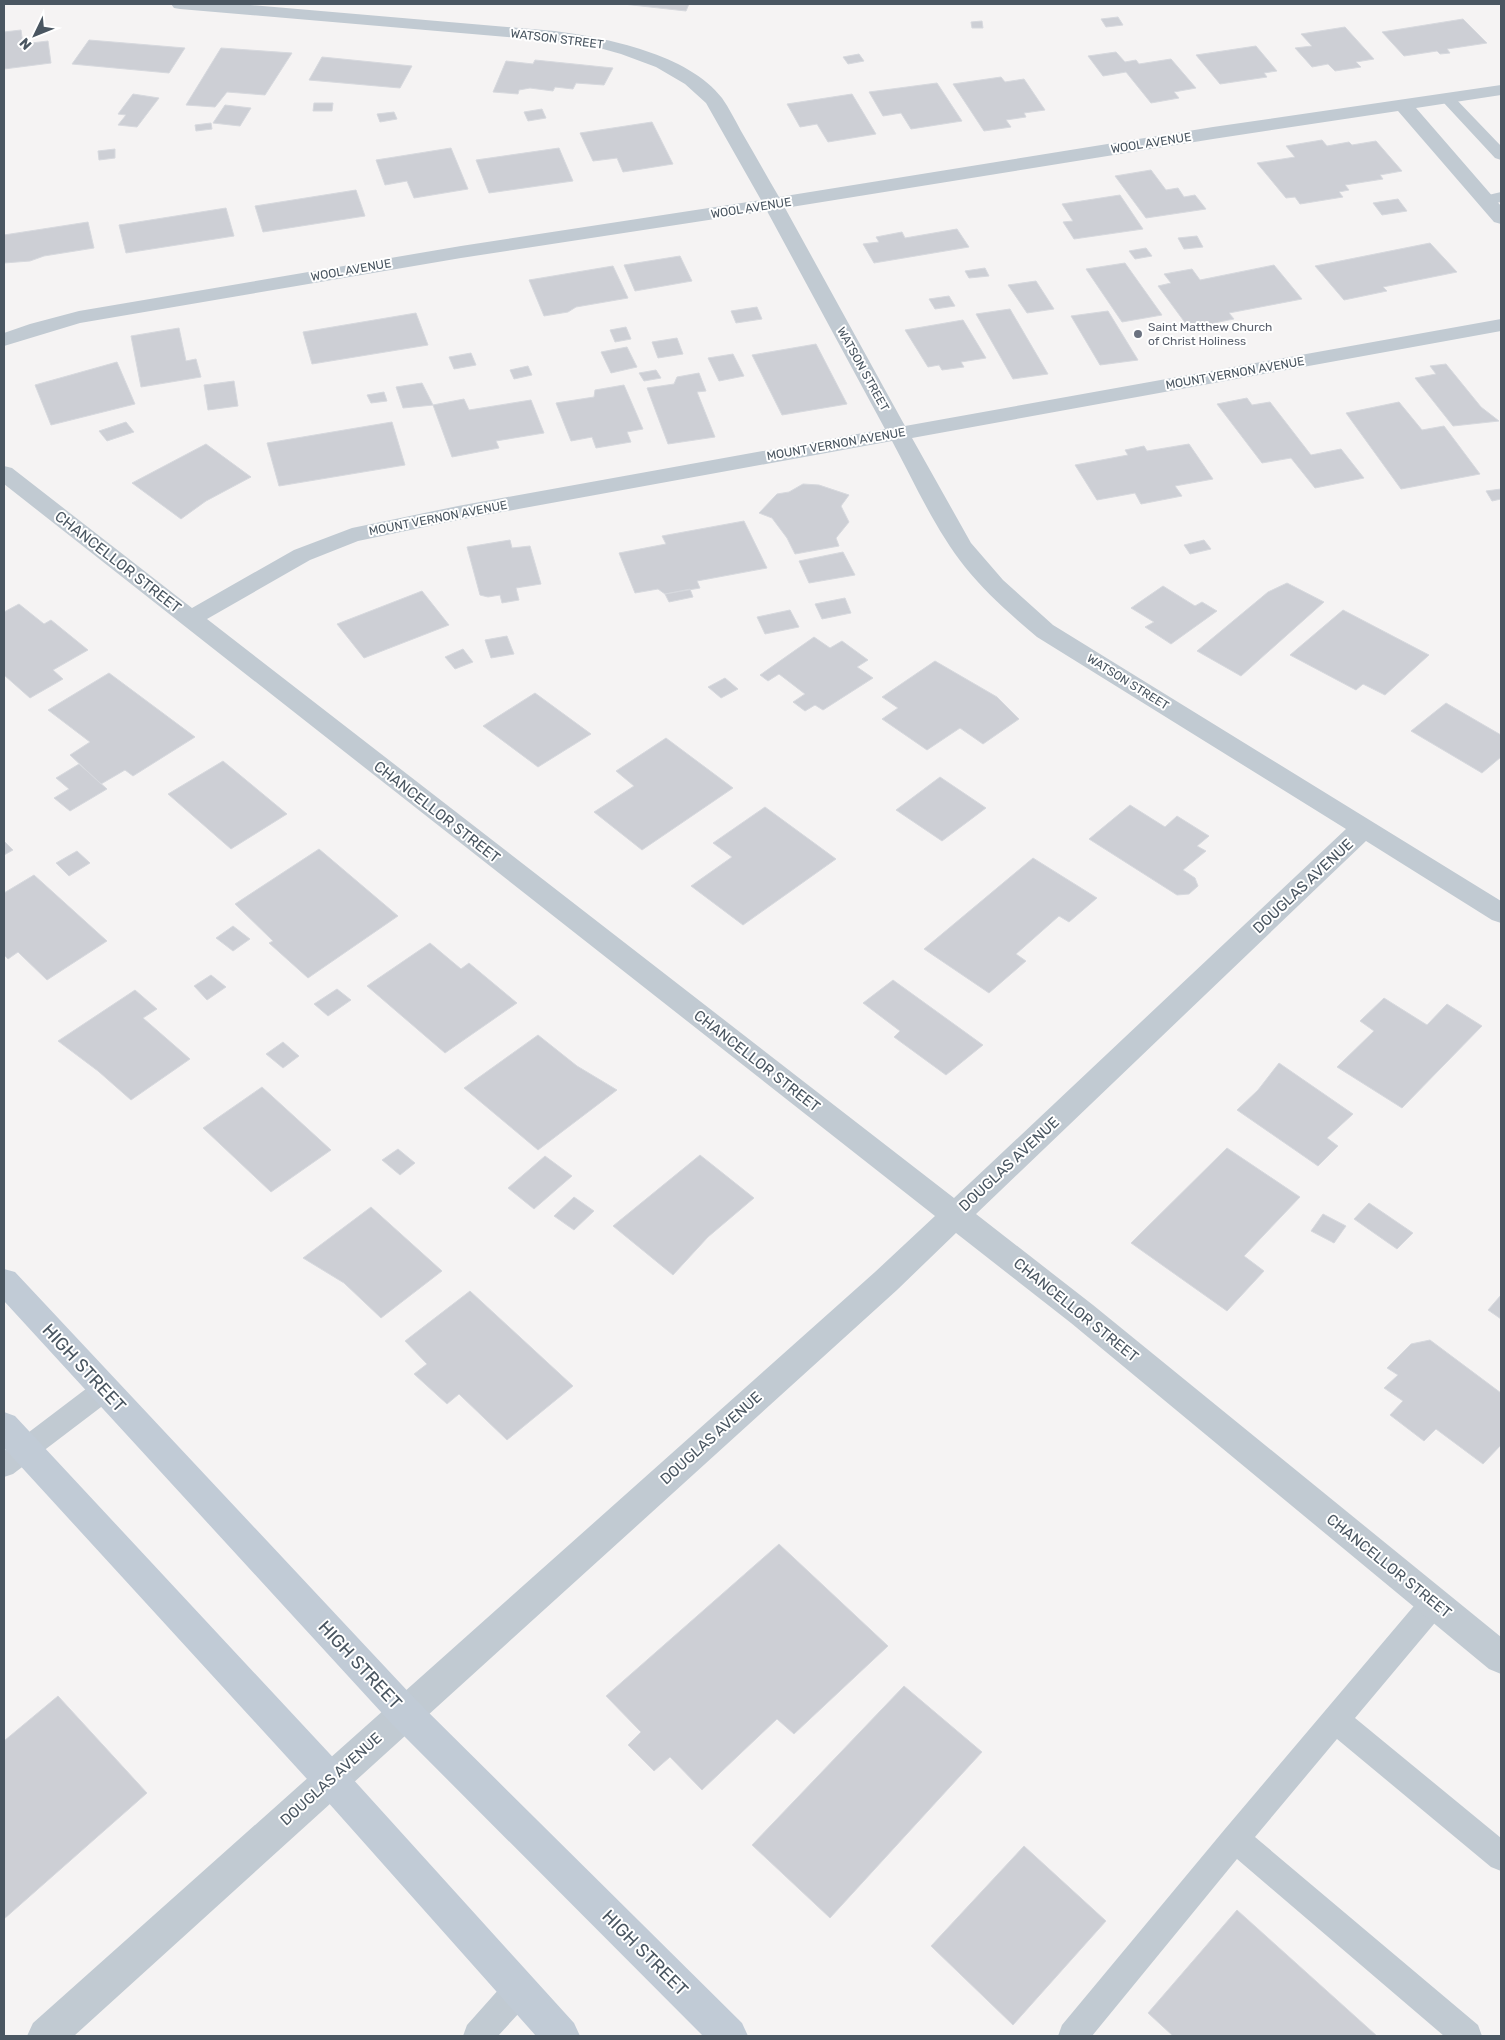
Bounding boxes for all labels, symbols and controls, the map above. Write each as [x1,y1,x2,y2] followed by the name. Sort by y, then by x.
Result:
[10,10,60,60] north arrow
[510,26,604,52] street label: WATSON STREET
[16,34,36,53] text: N
[1110,130,1192,156] street label: WOOL AVENUE
[710,195,792,221] street label: WOOL AVENUE
[310,256,392,284] street label: WOOL AVENUE
[1148,320,1272,348] place label: Saint Matthew Church of Christ Holiness
[834,325,892,413] street label: WATSON STREET
[1132,328,1144,340] marker: Saint Matthew Church of Christ Holiness
[1165,354,1305,392] street label: MOUNT VERNON AVENUE
[766,425,906,463] street label: MOUNT VERNON AVENUE
[368,498,508,538] street label: MOUNT VERNON AVENUE
[51,507,185,617] street label: CHANCELLOR STREET
[1084,651,1172,713] street label: WATSON STREET
[370,757,504,867] street label: CHANCELLOR STREET
[1249,835,1357,937] street label: DOUGLAS AVENUE
[690,1006,824,1116] street label: CHANCELLOR STREET
[955,1113,1063,1215] street label: DOUGLAS AVENUE
[1010,1254,1142,1366] street label: CHANCELLOR STREET
[37,1319,131,1417] street label: HIGH STREET
[657,1388,765,1488] street label: DOUGLAS AVENUE
[1323,1510,1455,1622] street label: CHANCELLOR STREET
[313,1616,407,1714] street label: HIGH STREET
[277,1729,385,1829] street label: DOUGLAS AVENUE
[597,1905,693,2001] street label: HIGH STREET

